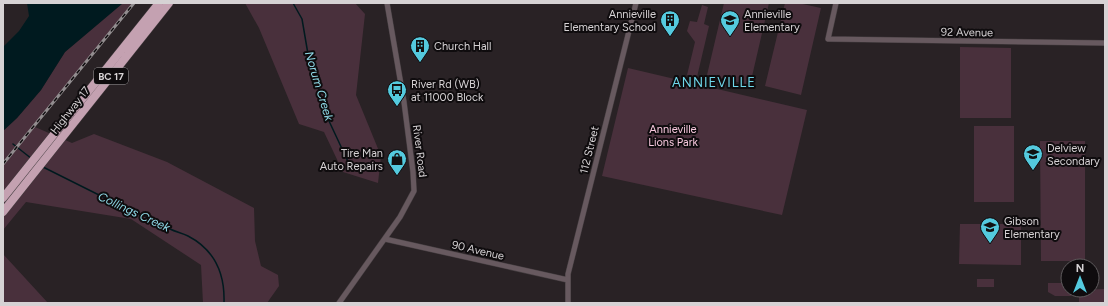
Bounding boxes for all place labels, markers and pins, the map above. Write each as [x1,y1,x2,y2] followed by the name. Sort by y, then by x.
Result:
[564,8,656,34] place label: Annieville Elementary School
[744,8,800,34] place label: Annieville Elementary
[659,9,681,37] building icon: Annieville Elementary School
[719,9,741,37] school or university icon: Annieville Elementary
[409,35,431,63] building icon: Church Hall
[434,40,491,53] place label: Church Hall
[411,78,484,104] place label: River Rd (WB) at 11000 Block
[386,79,408,107] bus stop icon: River Rd (WB) at 11000 Block
[1047,142,1100,168] place label: Delview Secondary
[1022,143,1044,171] school or university icon: Delview Secondary
[320,147,383,173] place label: Tire Man Auto Repairs
[386,148,408,176] shop icon: Tire Man Auto Repairs
[1004,215,1060,241] place label: Gibson Elementary
[979,216,1001,244] school or university icon: Gibson Elementary

